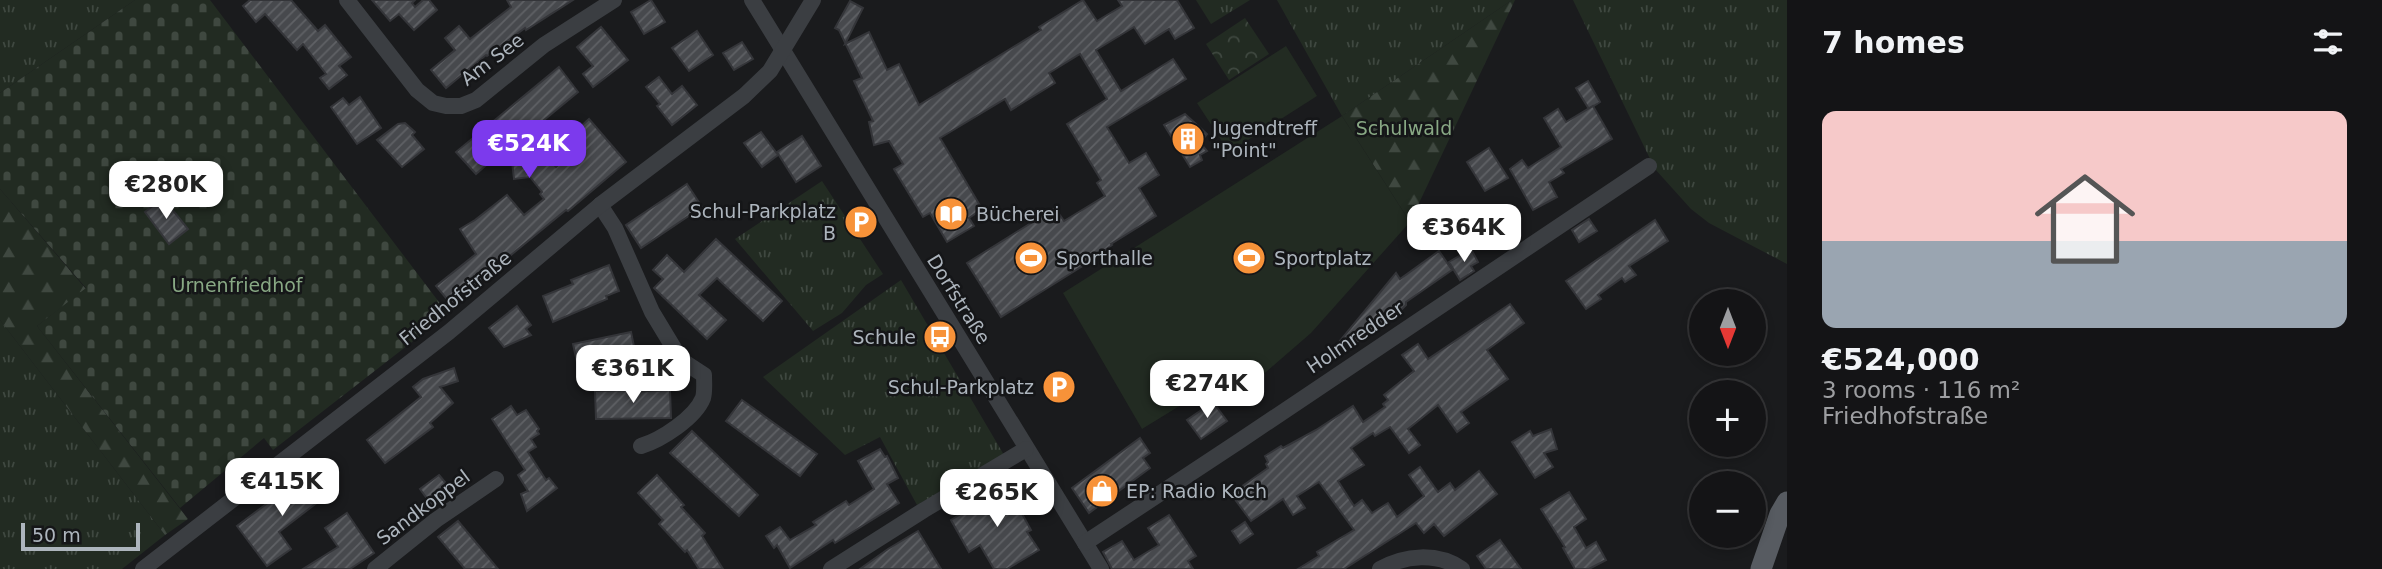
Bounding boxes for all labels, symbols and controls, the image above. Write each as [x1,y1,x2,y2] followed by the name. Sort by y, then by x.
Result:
[2309,23,2347,61] icon: filters
[1822,25,1965,60] text: 7 homes
[456,28,528,90] street label: Am See
[1211,117,1318,161] place label: Jugendtreff "Point"
[1356,117,1452,139] park label: Schulwald
[480,120,578,180] pin: €524K
[1169,120,1207,158] building icon: Jugendtreff "Point"
[488,130,570,156] text: €524K
[2022,156,2148,282] icon: home
[117,162,215,221] pin: €280K
[125,171,207,197] text: €280K
[932,195,970,233] library icon: Bücherei
[690,200,836,244] place label: Schul-Parkplatz B
[842,203,880,241] parking icon: Schul-Parkplatz B
[976,203,1060,225] place label: Bücherei
[1415,204,1513,264] pin: €364K
[1423,214,1505,240] text: €364K
[1012,239,1050,277] sports icon: Sporthalle
[1230,239,1268,277] sports icon: Sportplatz
[395,246,515,350] street label: Friedhofstraße
[1056,247,1153,269] place label: Sporthalle
[1274,247,1371,269] place label: Sportplatz
[923,250,995,348] street label: Dorfstraße
[171,274,304,296] park label: Urnenfriedhof
[1689,289,1766,366] north arrow
[1689,289,1766,548] map controls
[1302,296,1408,378] street label: Holmredder
[921,318,959,356] bus stop icon: Schule
[852,326,916,348] place label: Schule
[1822,342,1980,377] text: €524,000
[584,346,682,405] pin: €361K
[592,355,674,381] text: €361K
[1158,360,1256,420] pin: €274K
[1040,368,1078,406] parking icon: Schul-Parkplatz
[1166,370,1248,396] text: €274K
[888,376,1034,398] place label: Schul-Parkplatz
[1822,377,2020,403] text: 3 rooms · 116 m²
[1689,380,1766,457] button: +
[1822,403,1988,429] text: Friedhofstraße
[233,458,331,518] pin: €415K
[372,465,474,549] street label: Sandkoppel
[241,468,323,494] text: €415K
[948,470,1046,529] pin: €265K
[1689,471,1766,548] button: −
[1083,472,1121,510] shop icon: EP: Radio Koch
[956,479,1038,505] text: €265K
[1126,480,1267,502] place label: EP: Radio Koch
[21,520,140,552] scale bar
[32,524,81,546] text: 50 m

